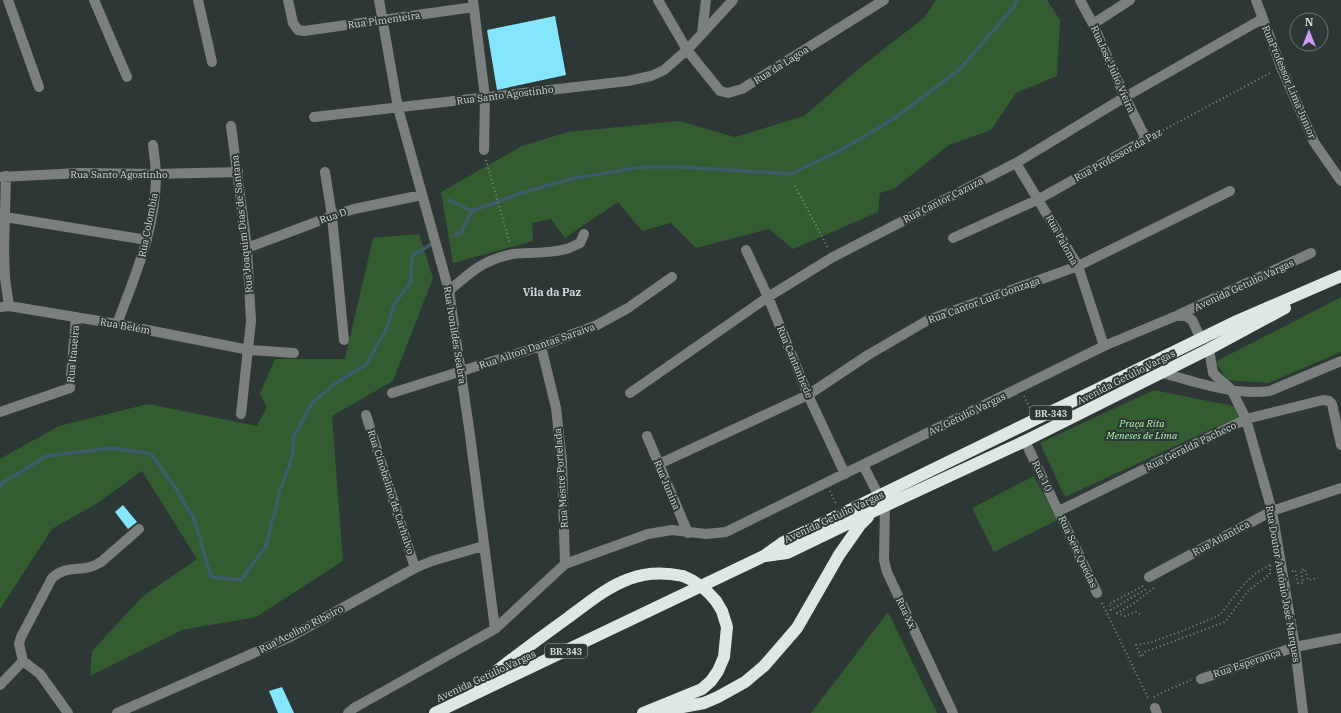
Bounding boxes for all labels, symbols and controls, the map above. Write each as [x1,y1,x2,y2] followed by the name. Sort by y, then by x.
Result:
[347,8,422,32] street label: Rua Pimenteira
[1289,12,1329,52] north arrow
[1305,15,1314,29] text: N
[1259,23,1319,141] street label: RuaProfessor Lima Junior
[1088,24,1138,115] street label: RuaJosé Julio Vieira
[751,43,811,87] street label: Rua da Lagoa
[456,83,555,107] street label: Rua Santo Agostinho
[1072,126,1164,184] street label: Rua Professor da Paz
[228,154,256,294] street label: Rua Joaquim Dias de Santana
[70,168,168,181] street label: Rua Santo Agostinho
[901,174,986,226] street label: Rua Cantor Cazuza
[135,191,161,258] street label: Rua Colombia
[318,205,348,227] street label: Rua D
[1043,212,1081,268] street label: Rua Paloma
[1192,256,1296,314] street label: Avenida Getulio Vargas
[926,274,1042,326] street label: Rua Cantor Luiz Gonzaga
[441,285,469,385] street label: Rua Ivonildes Seabra
[523,285,582,299] district label: Vila da Paz
[99,315,152,337] street label: Rua Belém
[477,320,597,372] street label: Rua Ailton Dantas Saraiva
[64,324,82,383] street label: Rua Itaueira
[774,324,816,400] street label: Rua Cantanhede
[1075,346,1177,407] street label: Avenida Getúlio Vargas
[926,390,1008,438] street label: Av. Getúlio Vargas
[1030,406,1072,420] road number: BR-343
[1106,417,1178,442] park label: Praça Rita Meneses de Lima
[1144,418,1239,474] street label: Rua Geralda Pacheco
[551,427,571,528] street label: Rua Mestre Portelada
[365,428,417,556] street label: Rua Cinobelino de Carhalvo
[651,458,683,512] street label: Rua Junina
[1029,458,1055,494] street label: Rua 10
[782,488,886,546] street label: Avenida Getúlio Vargas
[1263,505,1303,664] street label: Rua Doutor Antônio José Marques
[1056,514,1100,590] street label: Rua Sete Quedas
[1190,517,1252,559] street label: Rua Atlantica
[893,595,919,631] street label: Rua Xx
[257,602,346,656] street label: Rua Acelino Ribeiro
[545,644,587,658] road number: BR-343
[1212,645,1283,681] street label: Rua Esperança
[434,647,538,705] street label: Avenida Getúlio Vargas

